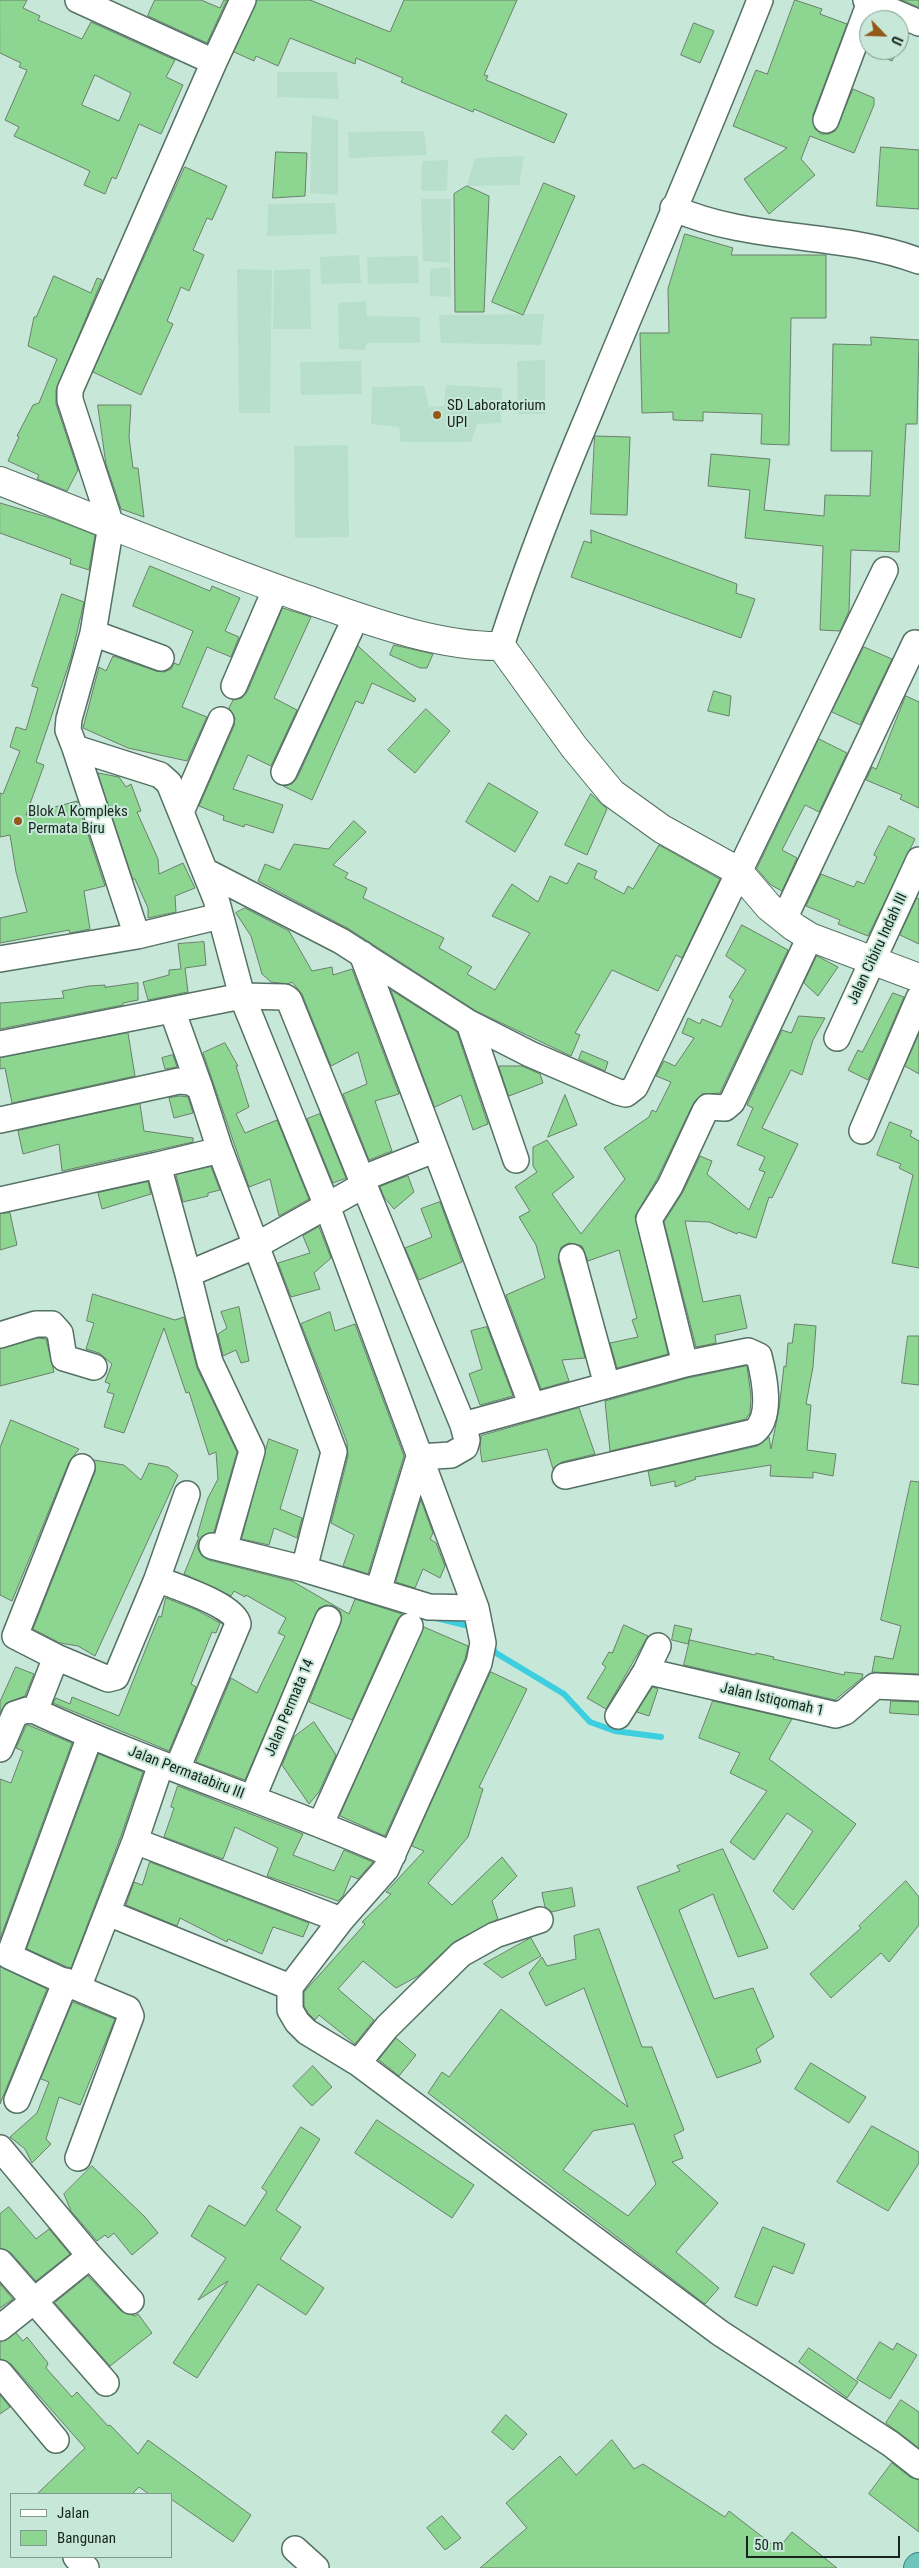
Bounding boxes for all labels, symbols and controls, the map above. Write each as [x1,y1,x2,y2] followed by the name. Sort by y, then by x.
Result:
[859,10,909,60] north arrow
[888,34,906,48] text: U
[447,397,546,432] place label: SD Laboratorium UPI
[431,409,443,421] marker: SD Laboratorium UPI
[28,803,128,838] place label: Blok A Kompleks Permata Biru
[12,815,24,827] marker: Blok A Kompleks Permata Biru
[844,890,912,1008] street label: Jalan Cibiru Indah III
[261,1657,319,1759] street label: Jalan Permata 14
[718,1679,826,1721] street label: Jalan Istiqomah 1
[125,1743,247,1803] street label: Jalan Permatabiru III
[10,2493,172,2558] legend
[57,2504,89,2522] text: Jalan
[749,2526,903,2558] scale bar
[57,2529,116,2547] text: Bangunan
[754,2536,784,2554] text: 50 m

